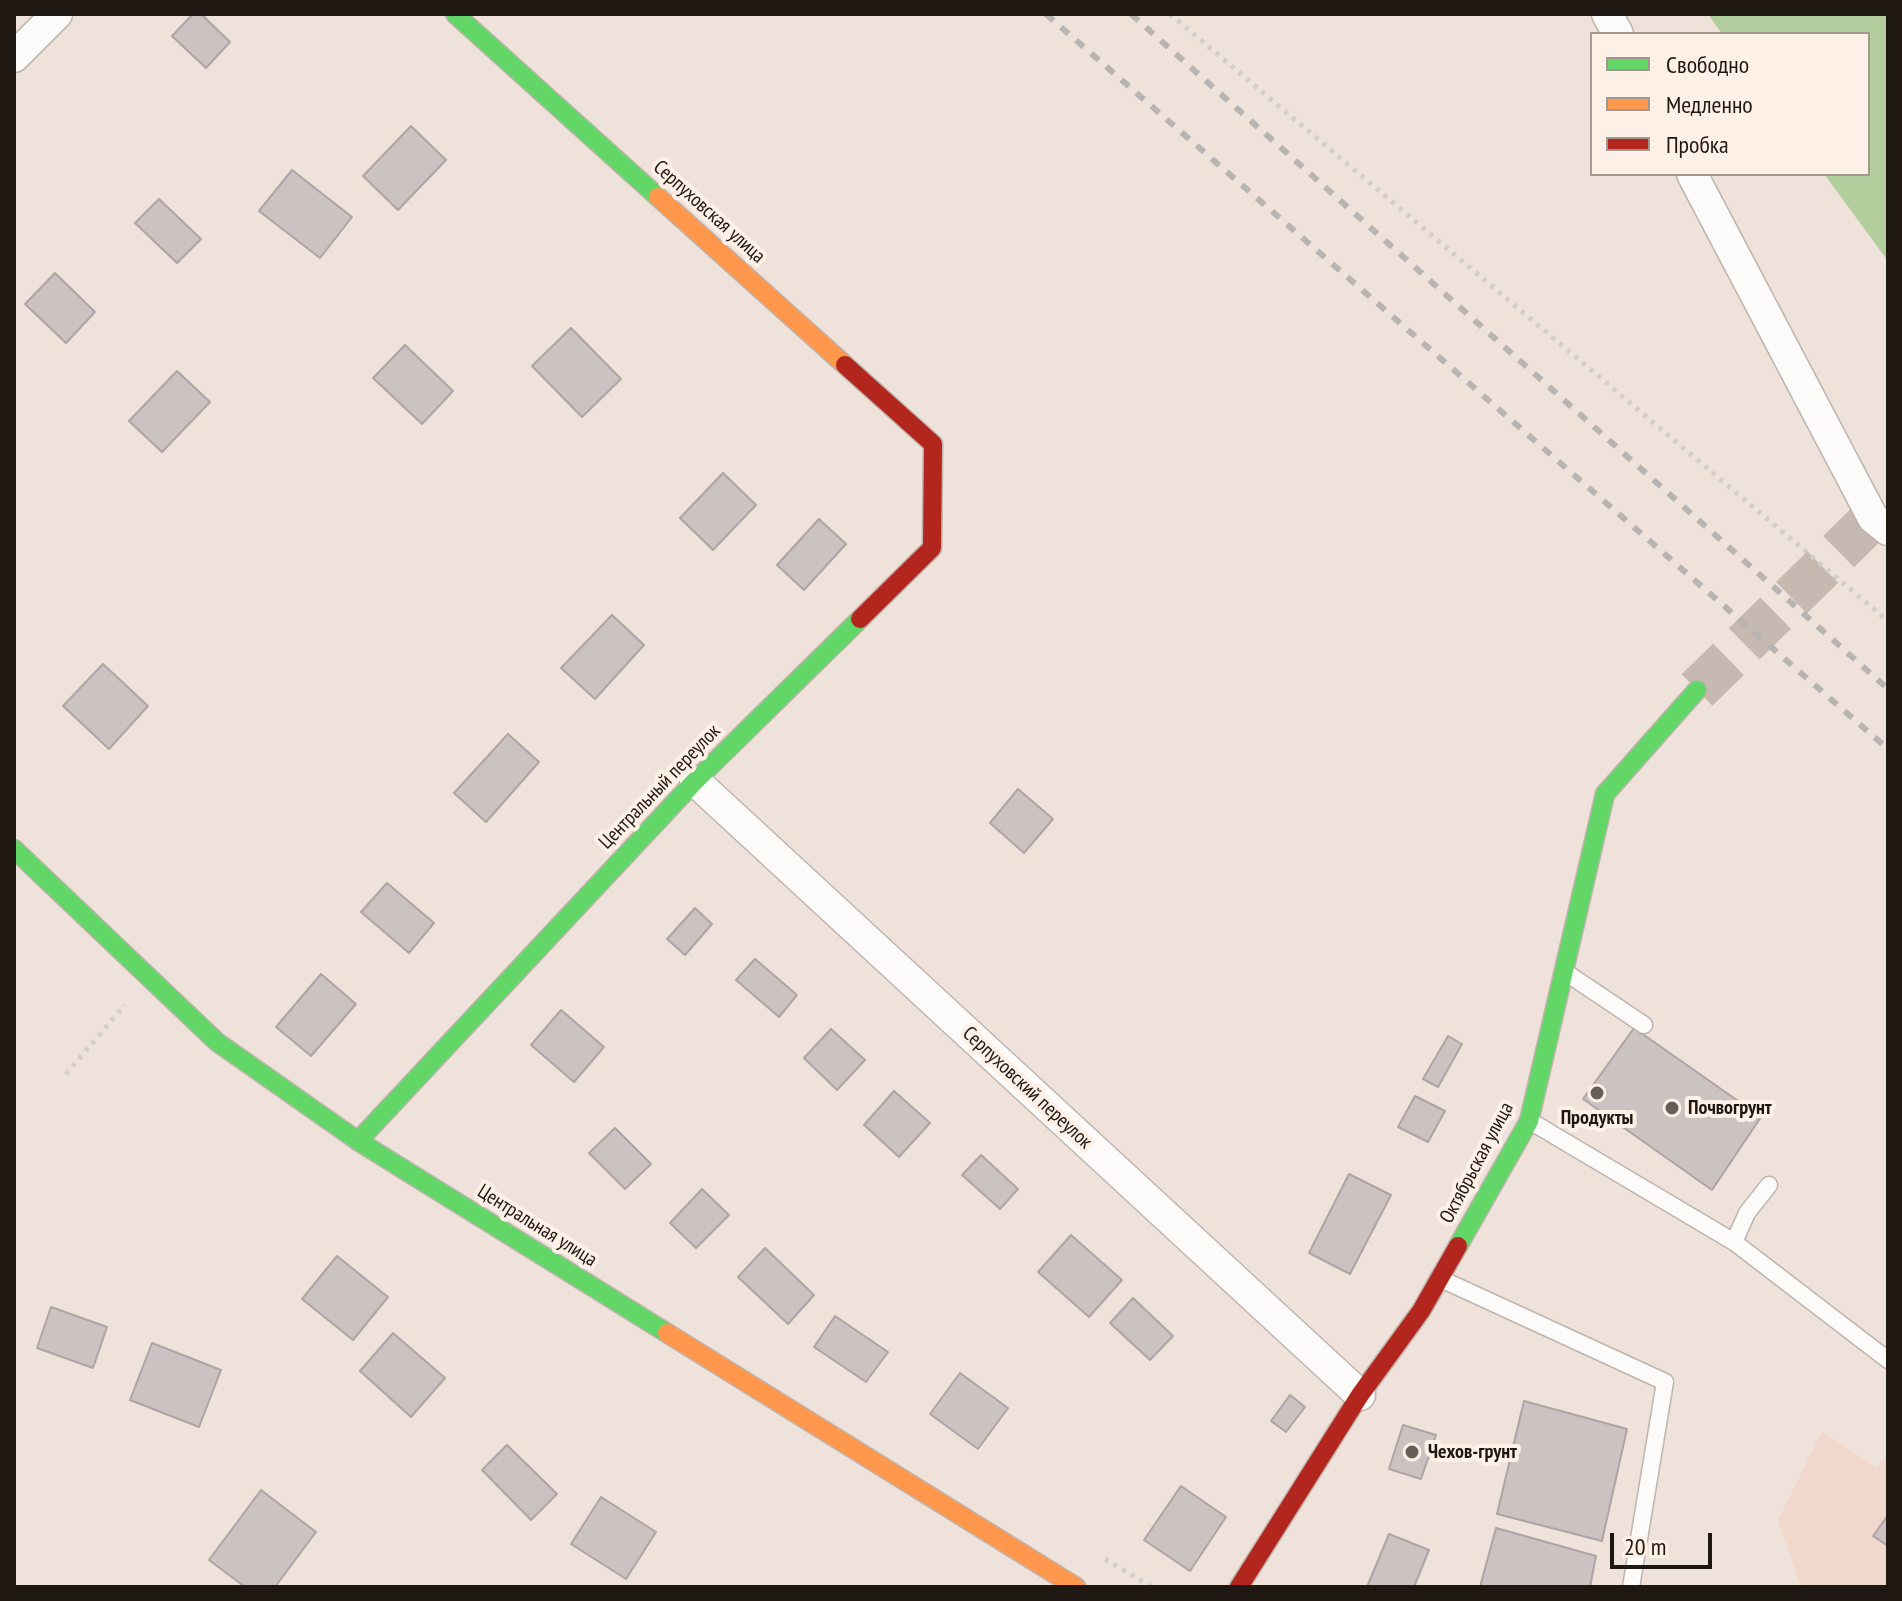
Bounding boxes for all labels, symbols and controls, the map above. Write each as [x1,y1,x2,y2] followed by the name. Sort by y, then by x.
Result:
[1590,32,1870,176] legend
[1666,49,1749,80] text: Свободно
[1666,89,1753,120] text: Медленно
[1666,129,1729,160] text: Пробка
[648,156,770,268] street label: Серпуховская улица
[594,720,726,854] street label: Центральный переулок
[957,1022,1097,1154] street label: Серпуховский переулок
[1588,1084,1606,1102] marker: Продукты
[1688,1096,1772,1120] place label: Почвогрунт
[1435,1098,1519,1228] street label: Октябрьская улица
[1663,1099,1681,1117] marker: Почвогрунт
[1561,1106,1633,1130] place label: Продукты
[473,1180,601,1272] street label: Центральная улица
[1428,1440,1517,1464] place label: Чехов-грунт
[1403,1443,1421,1461] marker: Чехов-грунт
[1614,1517,1716,1567] scale bar
[1624,1531,1666,1562] text: 20 m

